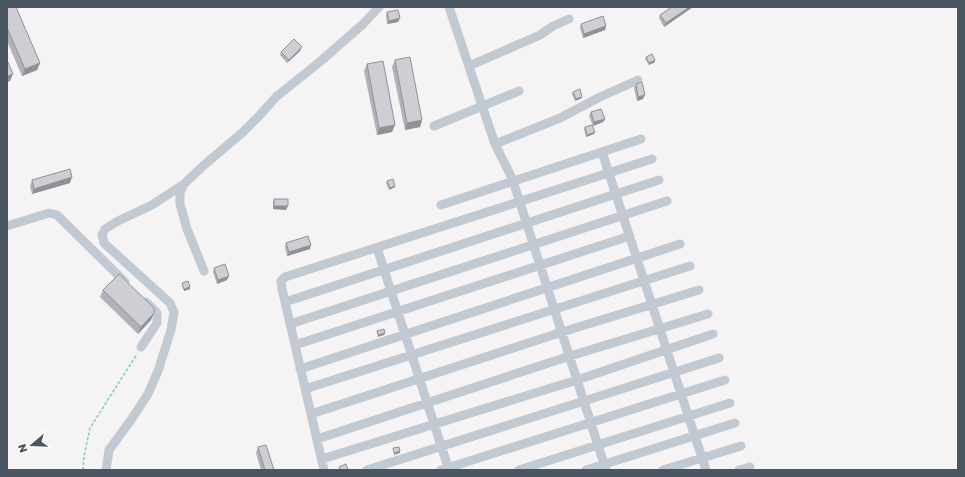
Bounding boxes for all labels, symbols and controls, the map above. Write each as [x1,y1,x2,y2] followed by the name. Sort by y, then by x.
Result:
[12,425,52,465] north arrow
[15,442,30,454] text: N

